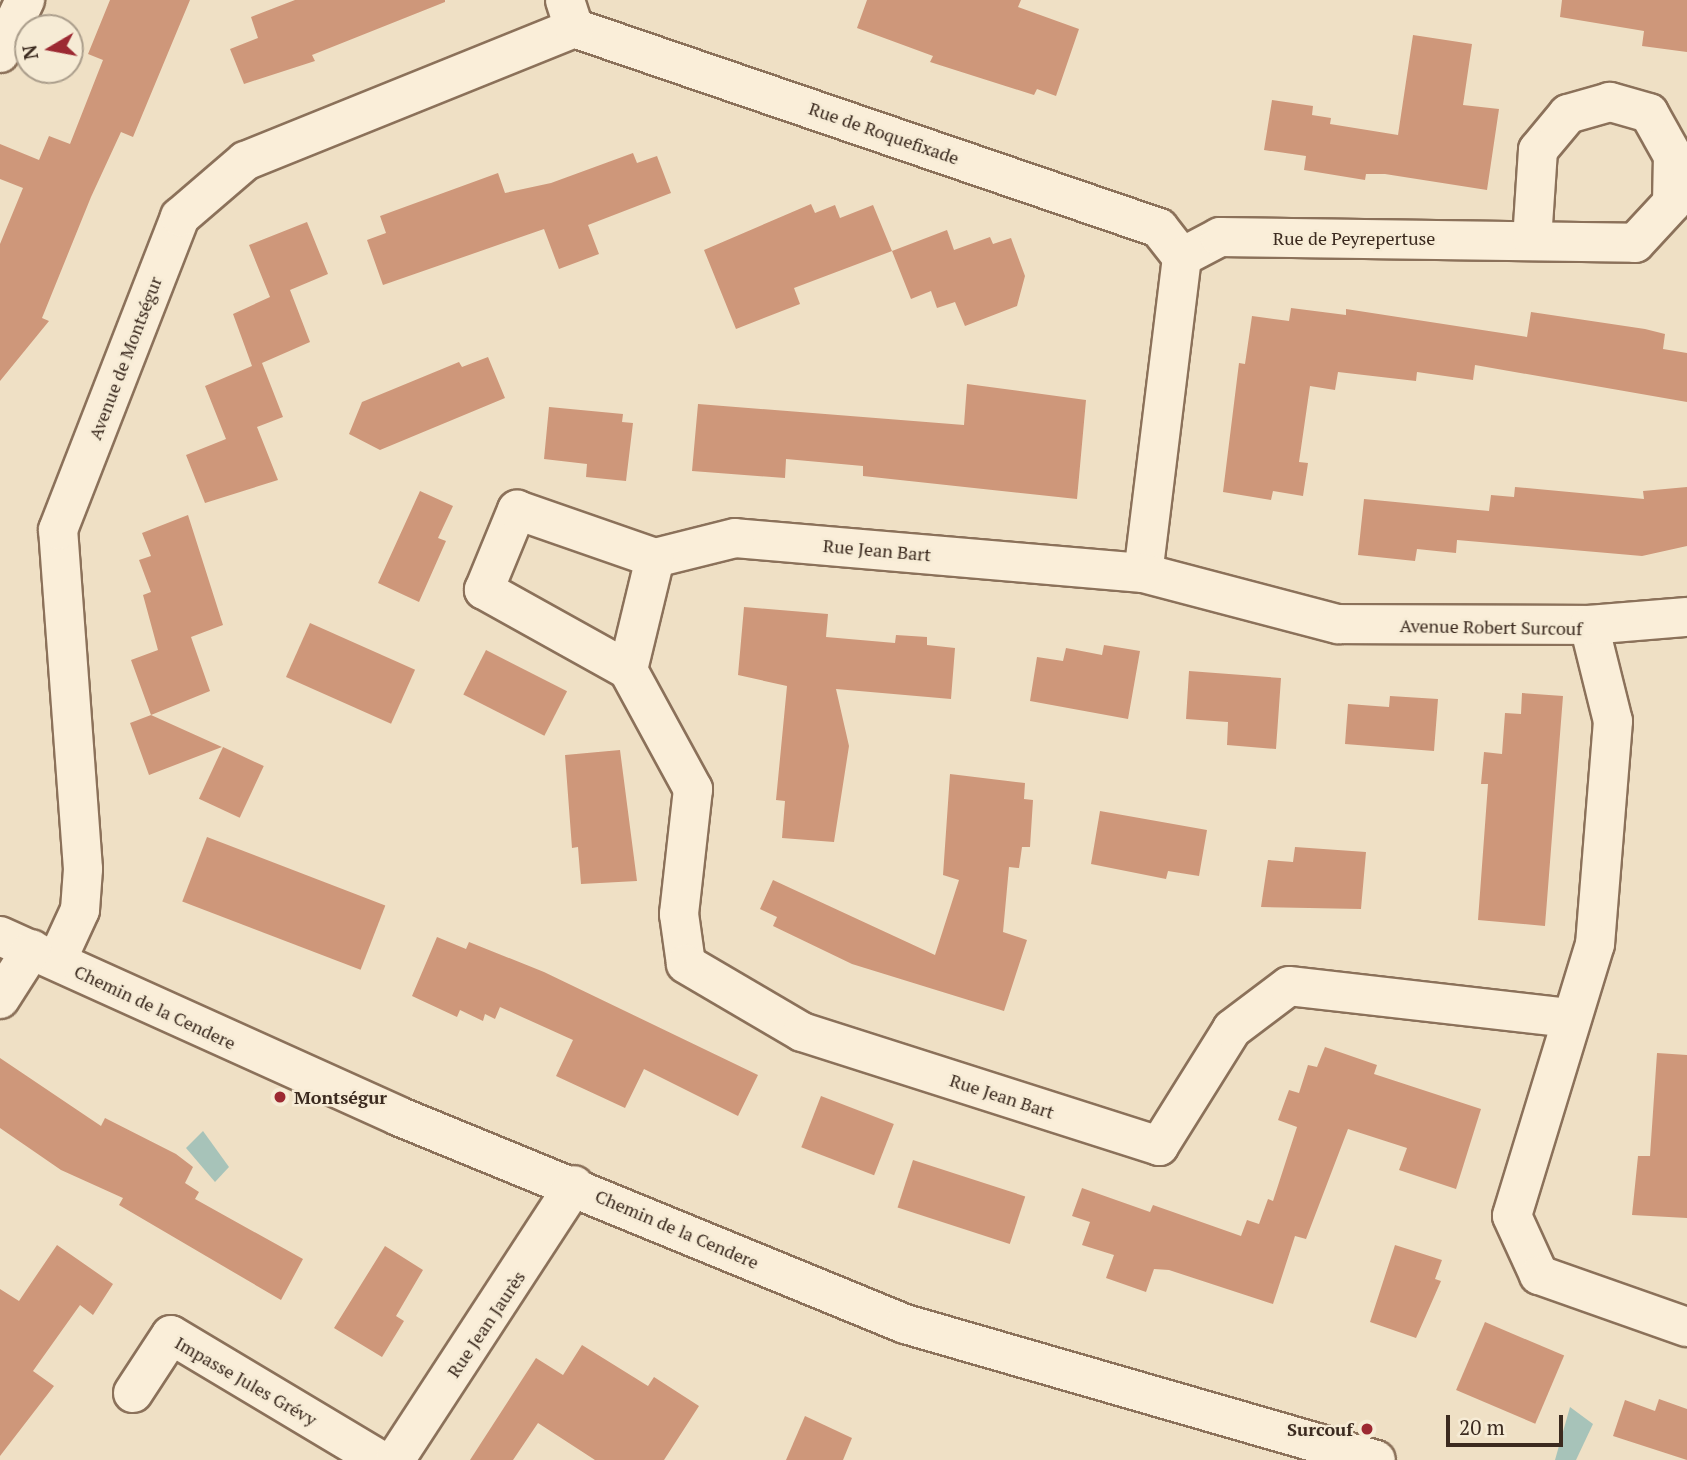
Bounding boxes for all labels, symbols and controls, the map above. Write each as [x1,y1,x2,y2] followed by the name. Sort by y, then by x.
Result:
[14,14,84,84] north arrow
[16,43,43,62] text: N
[806,97,962,169] street label: Rue de Roquefixade
[1273,227,1435,249] street label: Rue de Peyrepertuse
[84,273,166,443] street label: Avenue de Montségur
[822,535,932,565] street label: Rue Jean Bart
[1400,615,1582,639] street label: Avenue Robert Surcouf
[71,960,239,1054] street label: Chemin de la Cendere
[947,1069,1057,1123] street label: Rue Jean Bart
[294,1086,387,1108] place label: Montségur
[272,1089,288,1105] marker: Montségur
[592,1185,762,1273] street label: Chemin de la Cendere
[442,1267,530,1381] street label: Rue Jean Jaurès
[171,1332,321,1430] street label: Impasse Jules Grévy
[1449,1400,1566,1444] scale bar
[1459,1413,1505,1441] text: 20 m
[1287,1418,1353,1440] place label: Surcouf
[1359,1421,1375,1437] marker: Surcouf

